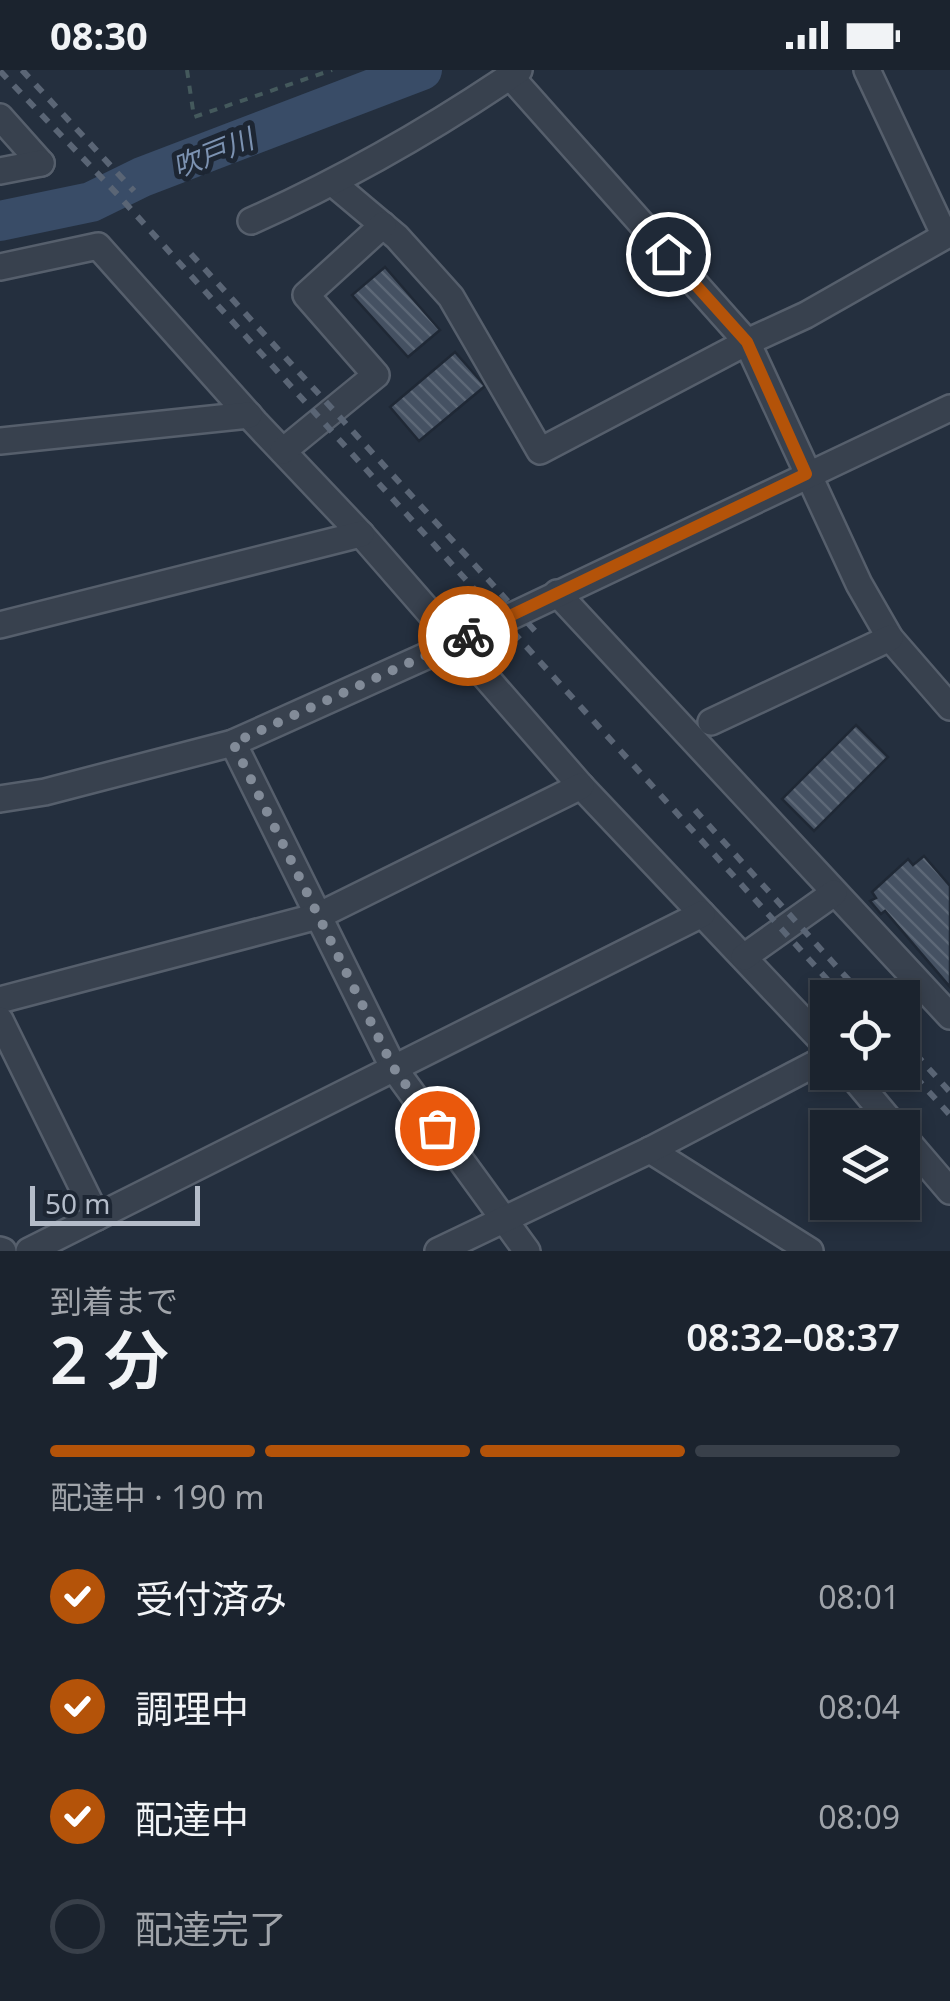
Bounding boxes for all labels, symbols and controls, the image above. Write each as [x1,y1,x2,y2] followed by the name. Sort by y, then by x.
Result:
[50,9,148,61] text: 08:30
[167,118,261,185] water label: 吹戸川
[626,212,711,297] pin
[641,227,696,282] icon: home
[418,586,518,686] courier
[441,609,496,664] icon: bike
[810,980,920,1220] map controls
[810,980,920,1090] button: locate
[395,1086,480,1171] pin
[410,1101,465,1156] icon: bag
[810,1110,920,1220] button: layers
[30,1181,200,1226] scale bar
[45,1184,111,1222] text: 50 m
[50,1279,178,1322] text: 到着まで
[686,1310,900,1362] text: 08:32–08:37
[50,1315,169,1403] text: 2 分
[50,1475,264,1518] text: 配達中 · 190 m
[50,1569,105,1624] icon: check
[135,1572,287,1624] text: 受付済み
[818,1575,900,1618] text: 08:01
[50,1679,105,1734] icon: check
[135,1682,249,1734] text: 調理中
[818,1685,900,1728] text: 08:04
[50,1789,105,1844] icon: check
[135,1792,249,1844] text: 配達中
[818,1795,900,1838] text: 08:09
[135,1902,287,1954] text: 配達完了

